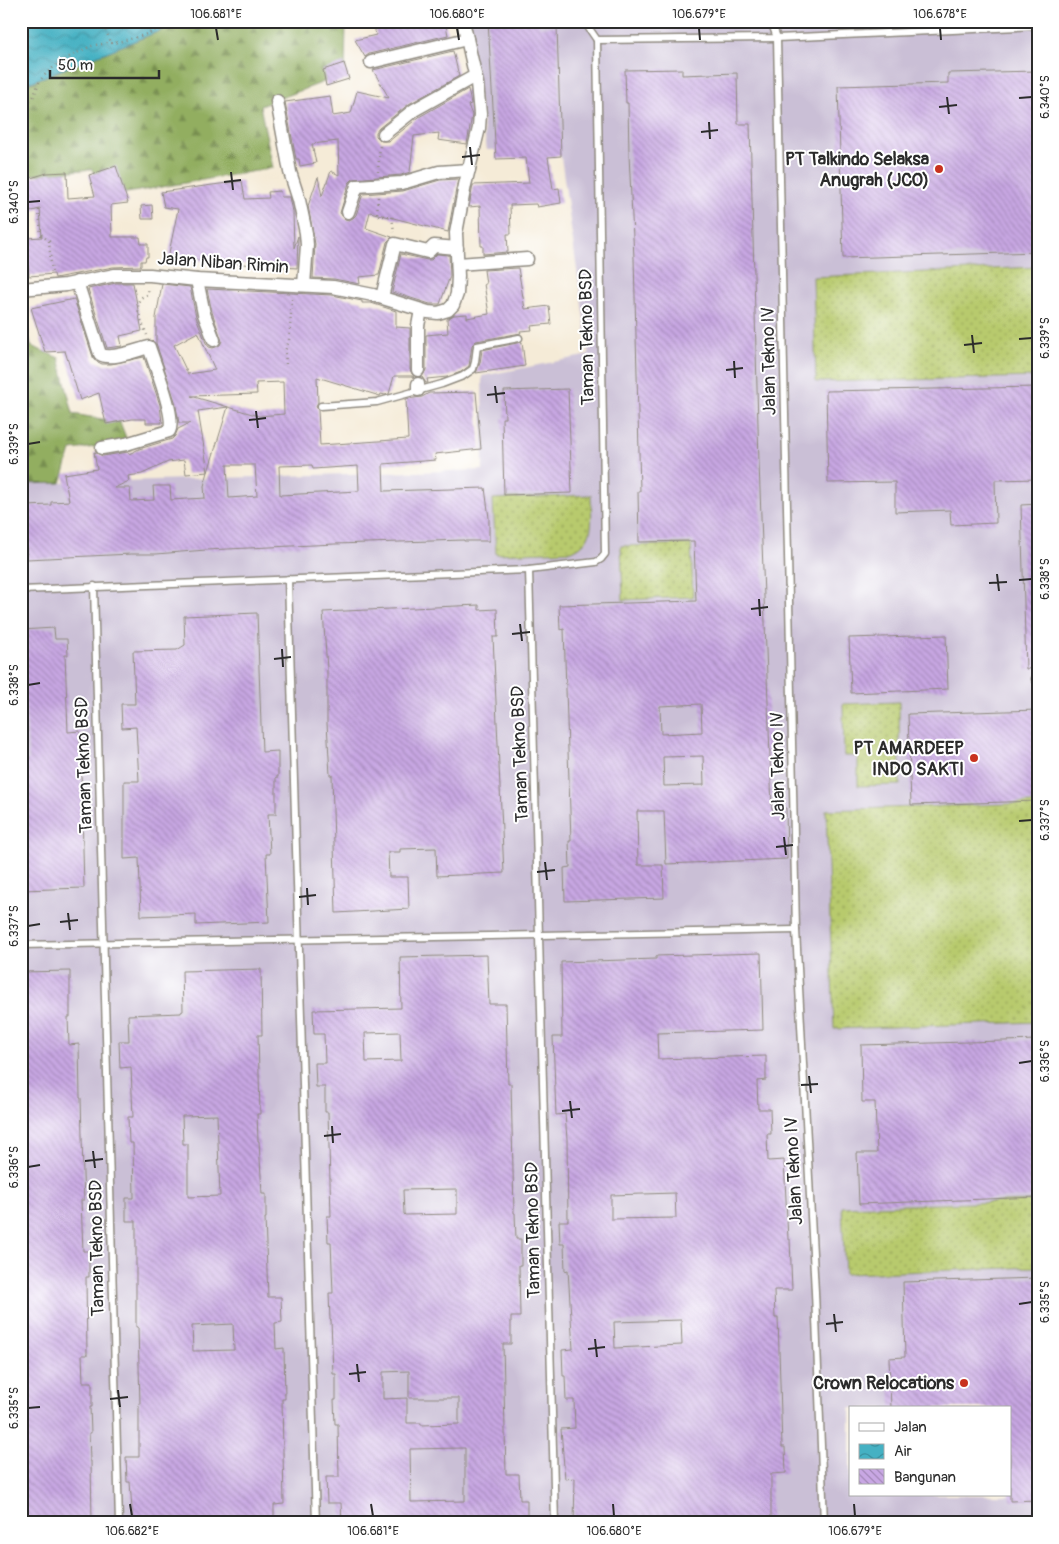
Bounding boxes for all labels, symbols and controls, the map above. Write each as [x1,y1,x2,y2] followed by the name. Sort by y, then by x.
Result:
[190,7,242,22] text: 106.681°E
[429,7,485,22] text: 106.680°E
[672,7,726,22] text: 106.679°E
[913,7,967,22] text: 106.678°E
[50,48,159,80] scale bar
[58,56,93,75] text: 50 m
[1038,75,1053,119] text: 6.340°S
[785,148,930,192] place label: PT Talkindo Selaksa Anugrah (JCO)
[933,163,945,175] marker: PT Talkindo Selaksa Anugrah (JCO)
[7,180,22,224] text: 6.340°S
[156,247,290,279] street label: Jalan Niban Rimin
[574,269,600,405] street label: Taman Tekno BSD
[757,307,781,415] street label: Jalan Tekno IV
[1038,317,1053,359] text: 6.339°S
[7,423,22,465] text: 6.339°S
[1038,558,1053,600] text: 6.338°S
[7,664,22,706] text: 6.338°S
[506,685,534,823] street label: Taman Tekno BSD
[70,696,98,834] street label: Taman Tekno BSD
[766,712,790,820] street label: Jalan Tekno IV
[853,737,964,781] place label: PT AMARDEEP INDO SAKTI
[968,752,980,764] marker: PT AMARDEEP INDO SAKTI
[1038,799,1053,841] text: 6.337°S
[7,905,22,947] text: 6.337°S
[1038,1040,1053,1082] text: 6.336°S
[780,1116,808,1226] street label: Jalan Tekno IV
[7,1146,22,1188] text: 6.336°S
[520,1162,546,1298] street label: Taman Tekno BSD
[84,1180,110,1316] street label: Taman Tekno BSD
[1038,1281,1053,1323] text: 6.335°S
[813,1372,955,1395] place label: Crown Relocations
[958,1377,970,1389] marker: Crown Relocations
[7,1387,22,1429] text: 6.335°S
[849,1406,1012,1496] legend
[894,1418,927,1437] text: Jalan
[894,1442,912,1461] text: Air
[894,1468,956,1487] text: Bangunan
[105,1524,159,1539] text: 106.682°E
[347,1524,399,1539] text: 106.681°E
[586,1524,642,1539] text: 106.680°E
[828,1524,882,1539] text: 106.679°E

